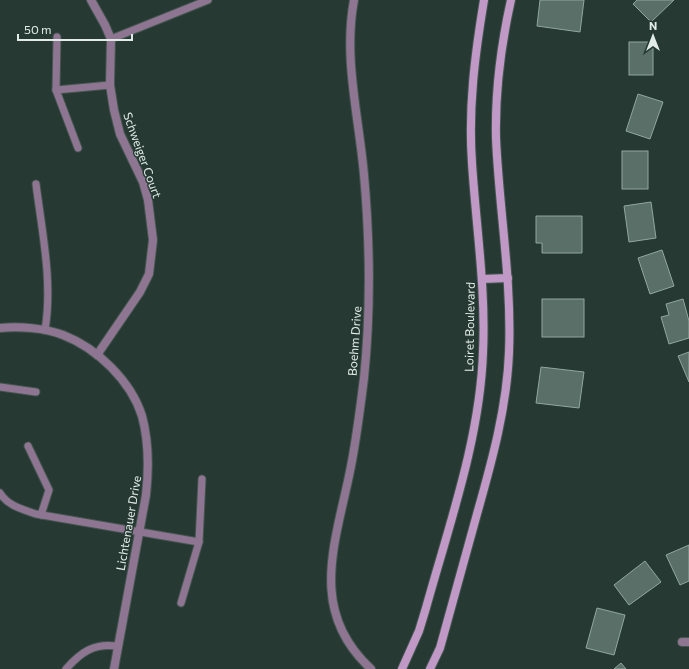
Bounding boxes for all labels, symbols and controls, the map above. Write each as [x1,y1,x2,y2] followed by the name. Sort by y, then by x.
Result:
[18,16,132,42] scale bar
[633,16,673,56] north arrow
[649,19,657,32] text: N
[24,22,52,36] text: 50 m
[121,110,165,200] street label: Schweiger Court
[461,282,477,372] street label: Loiret Boulevard
[345,306,363,376] street label: Boehm Drive
[113,474,143,572] street label: Lichtenauer Drive

